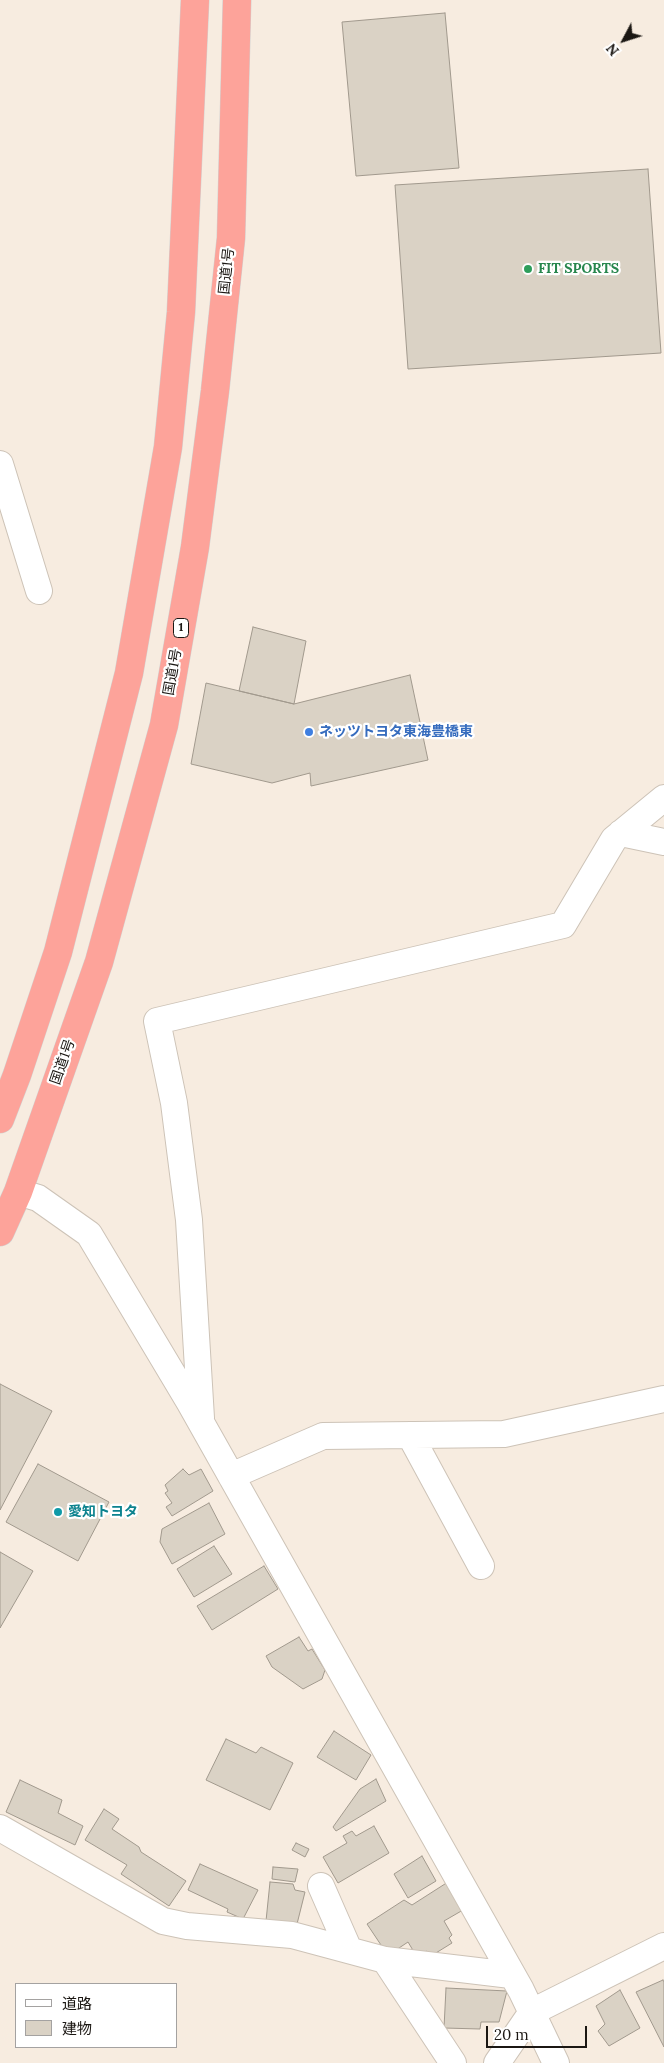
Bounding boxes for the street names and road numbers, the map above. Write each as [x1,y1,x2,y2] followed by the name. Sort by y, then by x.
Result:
[216,247,238,295] street label: 国道1号
[174,618,188,638] road number: 1
[161,647,185,697] street label: 国道1号
[47,1037,79,1087] street label: 国道1号

